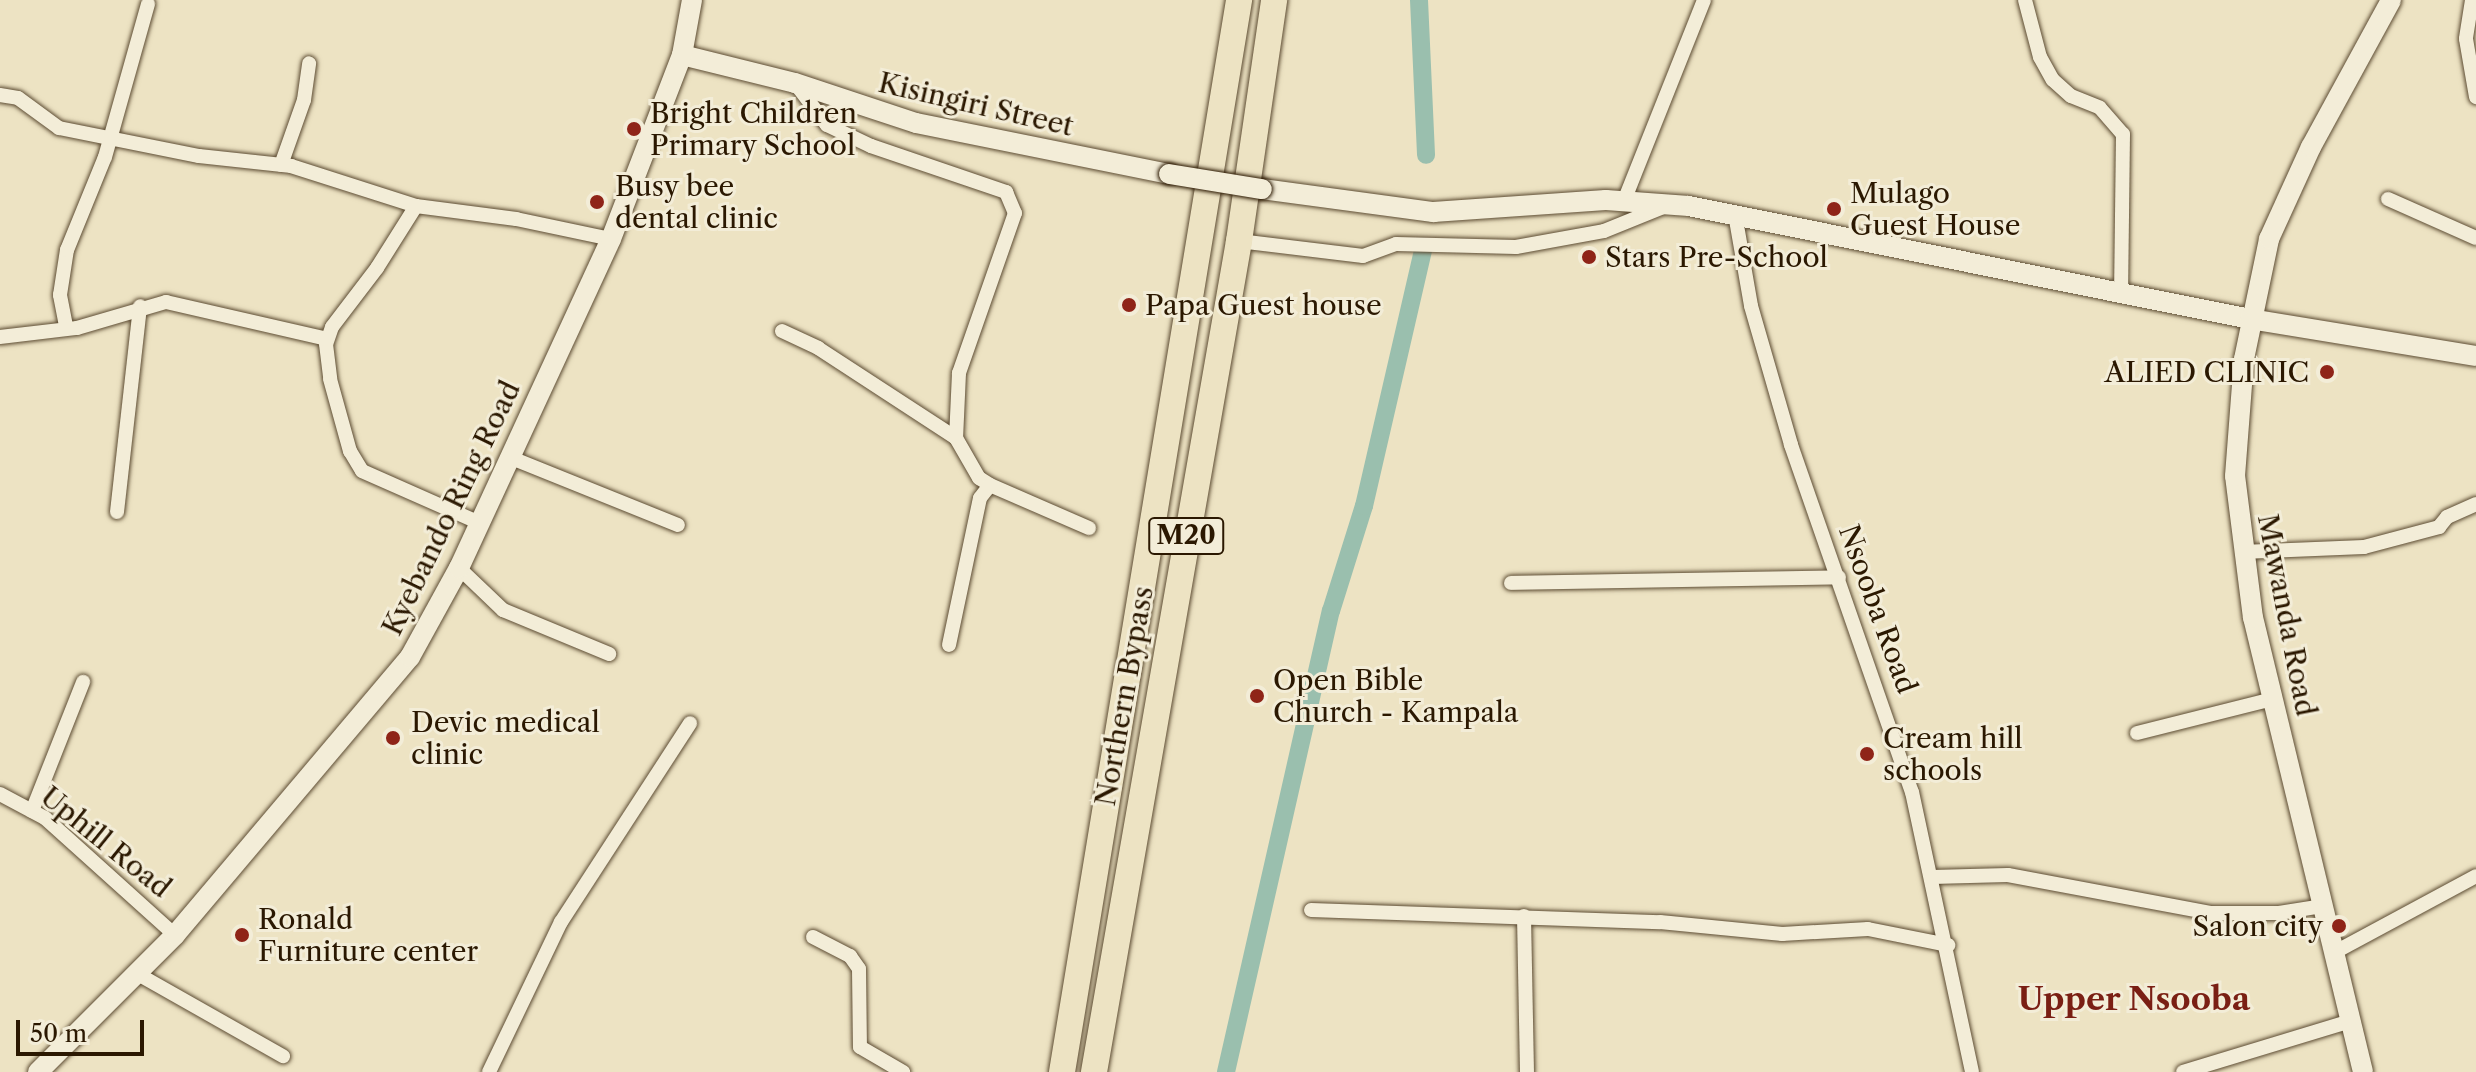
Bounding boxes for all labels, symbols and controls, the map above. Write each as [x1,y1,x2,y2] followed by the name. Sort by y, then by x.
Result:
[875,65,1077,143] street label: Kisingiri Street
[650,96,857,162] place label: Bright Children Primary School
[625,120,643,138] marker: Bright Children Primary School
[615,169,778,235] place label: Busy bee dental clinic
[1850,176,2020,242] place label: Mulago Guest House
[586,191,608,213] marker: Busy bee dental clinic
[1825,200,1843,218] marker: Mulago Guest House
[1605,240,1828,274] place label: Stars Pre-School
[1580,248,1598,266] marker: Stars Pre-School
[1145,288,1382,322] place label: Papa Guest house
[1120,296,1138,314] marker: Papa Guest house
[2104,355,2309,389] place label: ALIED CLINIC
[2316,361,2338,383] marker: ALIED CLINIC
[375,375,527,641] street label: Kyebando Ring Road
[2251,511,2323,719] street label: Mawanda Road
[1148,514,1224,558] road number: M20
[1832,520,1924,698] street label: Nsooba Road
[1088,584,1160,808] street label: Northern Bypass
[1273,663,1518,729] place label: Open Bible Church - Kampala
[1248,687,1266,705] marker: Open Bible Church - Kampala
[411,705,600,771] place label: Devic medical clinic
[1883,721,2023,787] place label: Cream hill schools
[382,727,404,749] marker: Devic medical clinic
[1858,745,1876,763] marker: Cream hill schools
[34,779,178,905] street label: Uphill Road
[258,902,478,968] place label: Ronald Furniture center
[2192,909,2323,943] place label: Salon city
[2330,917,2348,935] marker: Salon city
[233,926,251,944] marker: Ronald Furniture center
[2017,980,2251,1018] district label: Upper Nsooba
[20,1004,148,1054] scale bar
[30,1019,87,1048] text: 50 m

